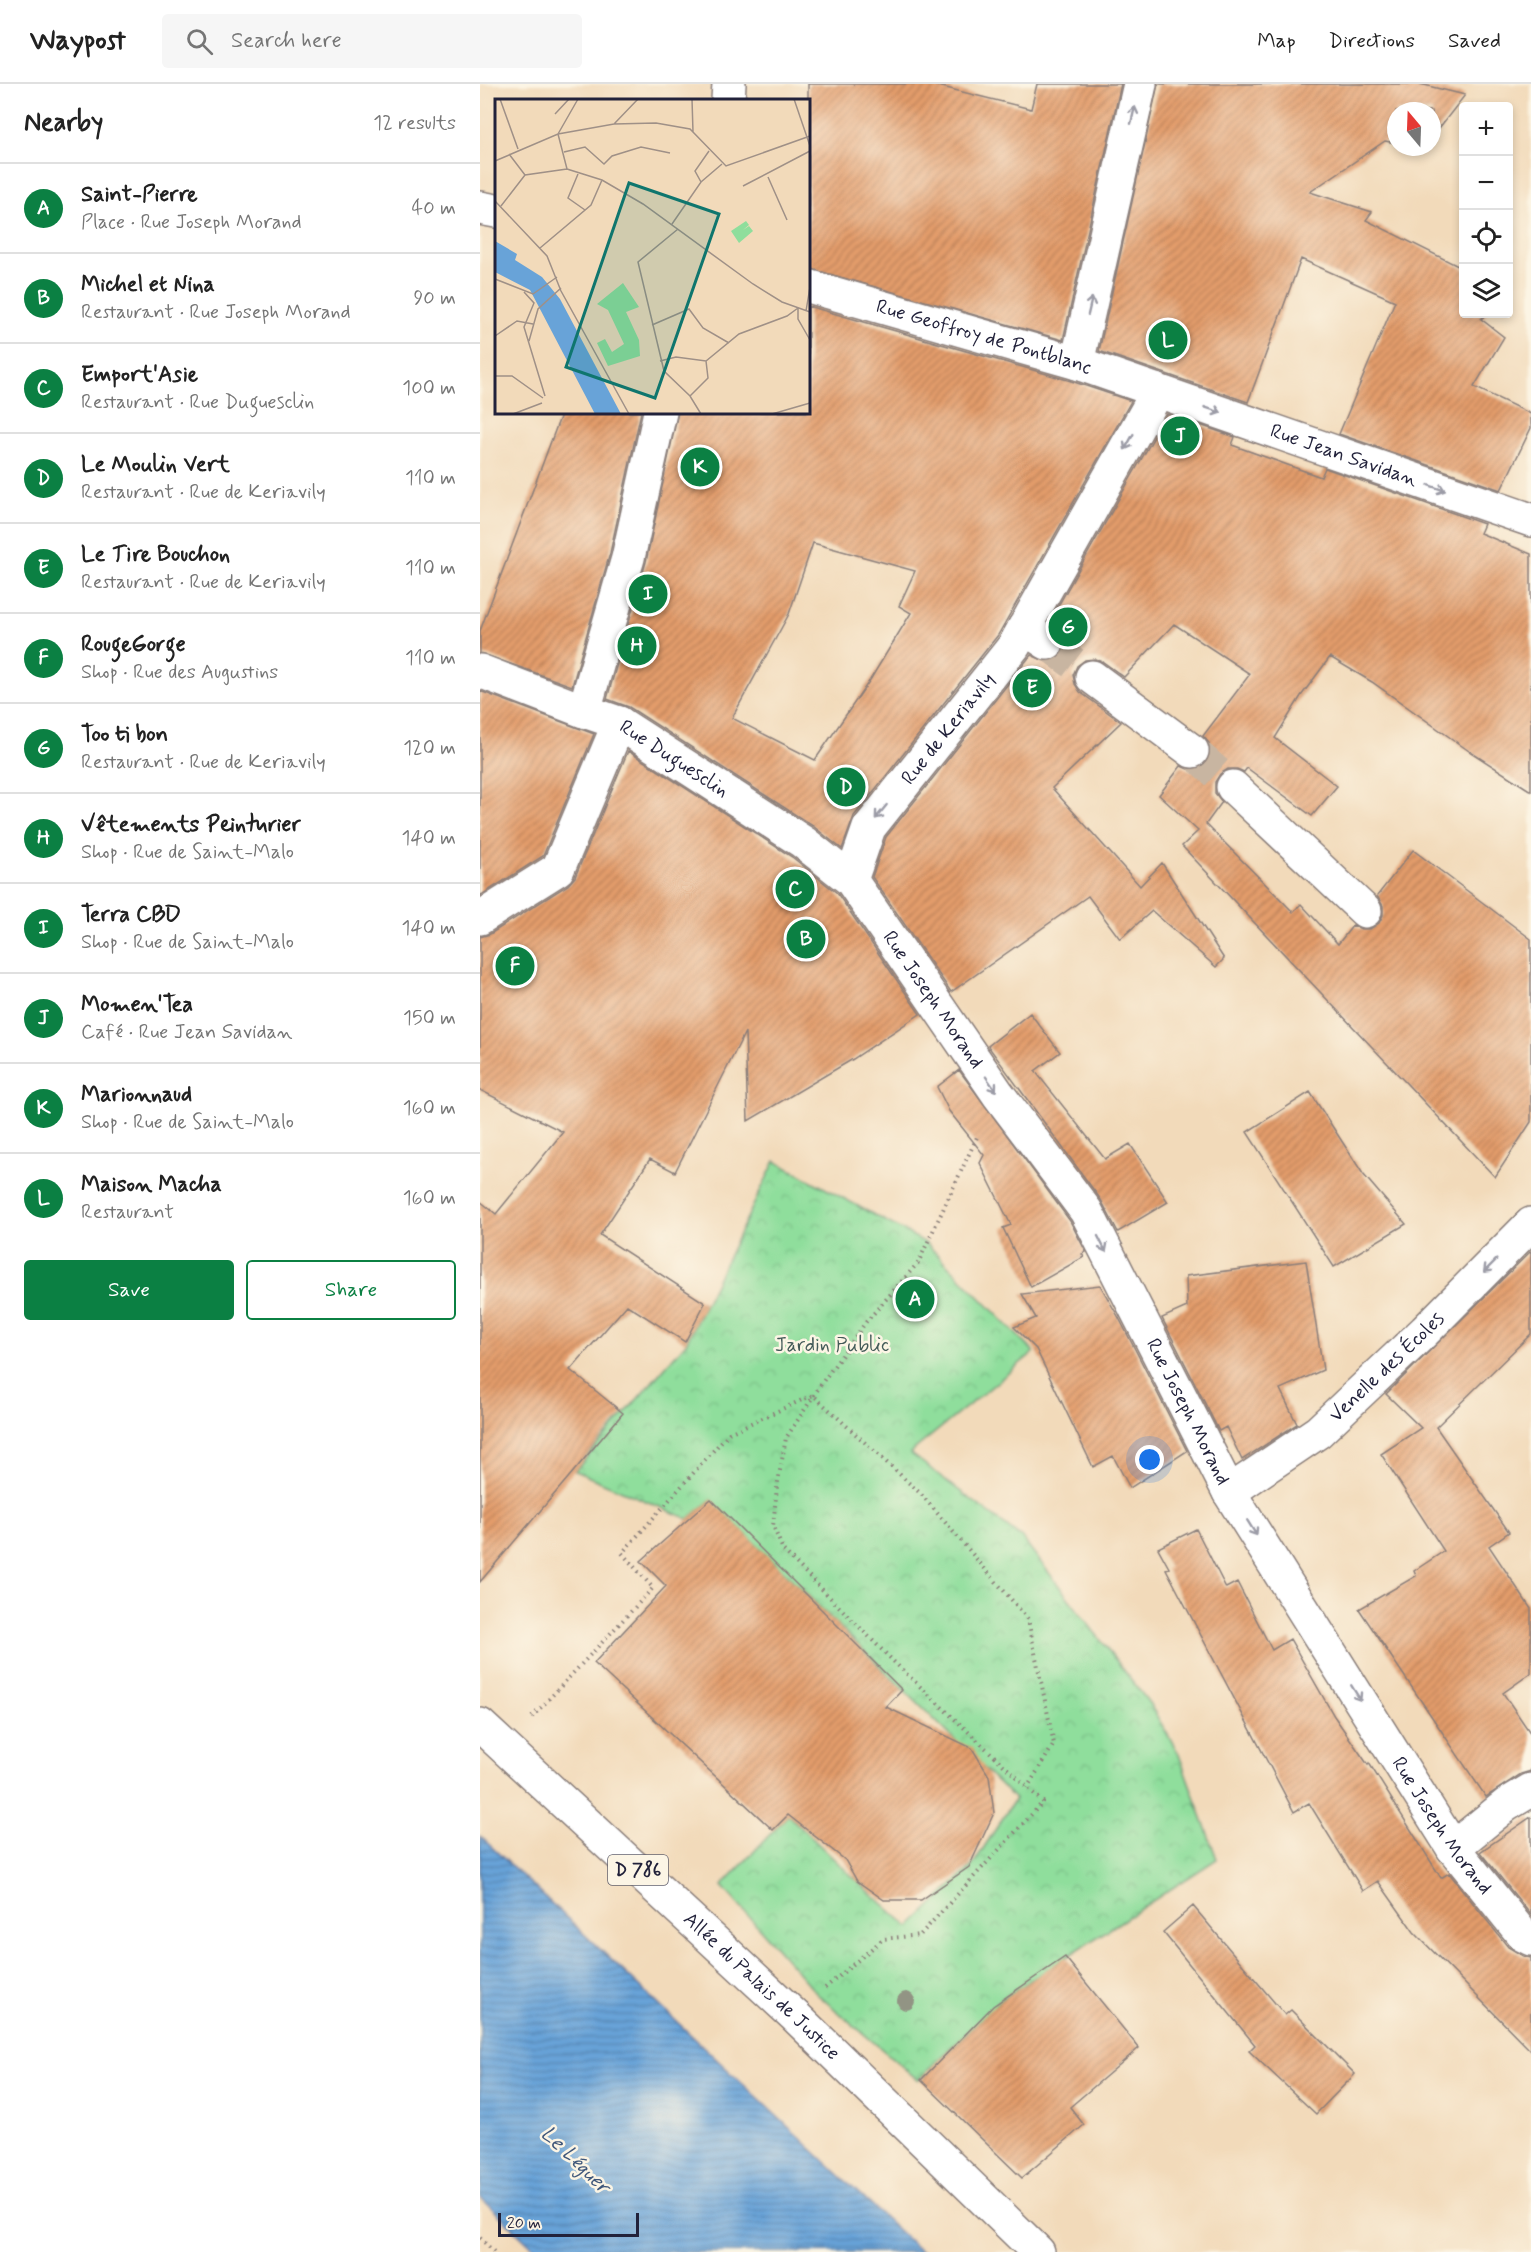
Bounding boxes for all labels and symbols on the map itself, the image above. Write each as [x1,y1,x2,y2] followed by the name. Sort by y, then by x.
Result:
[495,99,810,414] inset map
[1387,102,1441,156] north arrow
[1128,106,1140,125] one-way arrow
[873,293,1095,381] street label: Rue Geoffroy de Pontblanc
[1085,296,1096,316] one-way arrow
[1148,318,1188,362] pin: L
[1203,406,1222,417] one-way arrow
[1160,414,1200,458] pin: J
[1267,417,1421,493] street label: Rue Jean Savidan
[1123,433,1135,450] one-way arrow
[680,444,720,490] pin: K
[1427,483,1446,494] one-way arrow
[628,572,668,616] pin: I
[1048,604,1088,650] pin: G
[618,624,656,668] pin: H
[1012,666,1052,710] pin: E
[895,667,1001,790] street label: Rue de Keriavily
[614,713,734,804] street label: Rue Duguesclin
[826,764,866,810] pin: D
[875,804,888,820] one-way arrow
[776,866,814,912] pin: C
[786,916,826,962] pin: B
[876,926,990,1074] street label: Rue Joseph Morand
[495,944,534,988] pin: F
[985,1075,997,1092] one-way arrow
[1097,1234,1108,1252] one-way arrow
[1482,1258,1497,1273] one-way arrow
[896,1276,934,1322] pin: A
[1323,1306,1450,1428] street label: Venelle des Écoles
[775,1332,889,1359] park label: Jardin Public
[1140,1334,1237,1490] street label: Rue Joseph Morand
[1135,1445,1164,1474] your location
[1246,1519,1258,1536] one-way arrow
[1349,1684,1362,1701] one-way arrow
[1385,1752,1499,1900] street label: Rue Joseph Morand
[608,1855,668,1885] road number: D 786
[677,1906,846,2066] street label: Allée du Palais de Justice
[534,2120,618,2202] water label: Le Léguer
[498,2210,639,2238] scale bar

